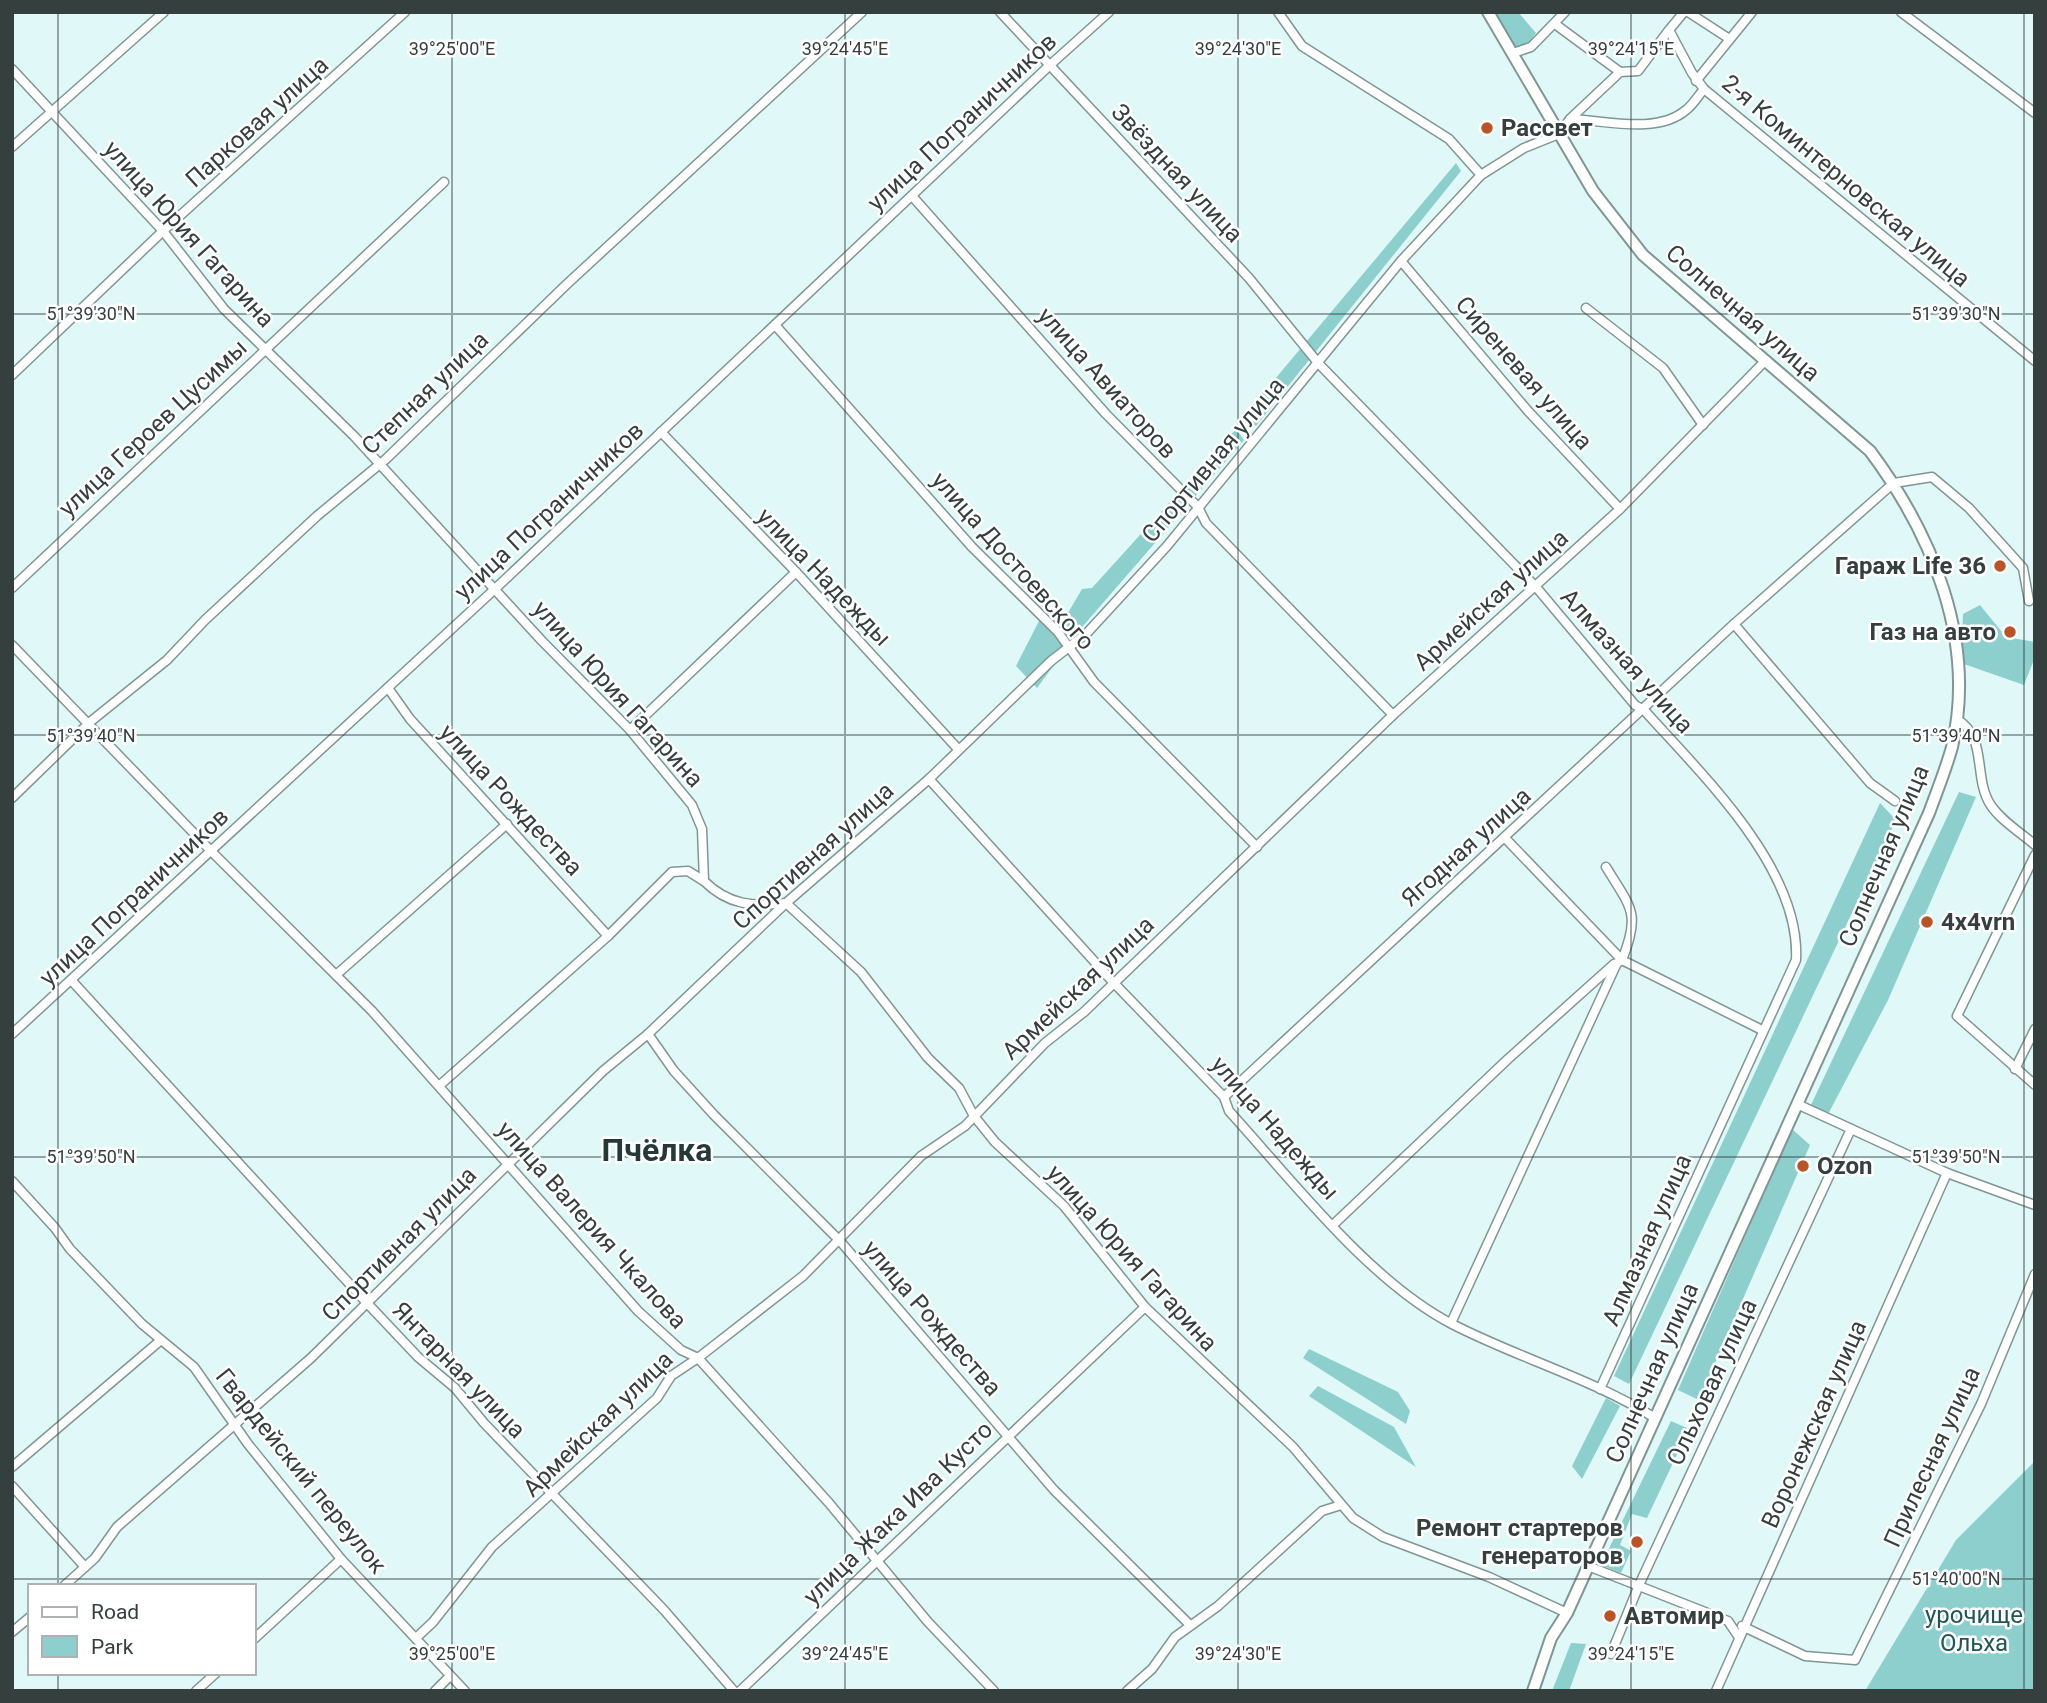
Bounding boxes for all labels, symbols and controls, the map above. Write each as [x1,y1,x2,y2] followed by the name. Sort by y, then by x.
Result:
[862,27,1062,217] street label: улица Пограничников
[409,38,495,59] text: 39°25'00"E
[802,38,888,59] text: 39°24'45"E
[1195,38,1281,59] text: 39°24'30"E
[1588,38,1674,59] text: 39°24'15"E
[180,51,334,193] street label: Парковая улица
[1716,69,1976,293] street label: 2-я Коминтерновская улица
[1106,98,1248,248] street label: Звёздная улица
[1501,114,1593,142] place label: Рассвет
[1479,120,1495,136] marker: Рассвет
[98,135,280,333] street label: улица Юрия Гагарина
[1660,239,1826,387] street label: Солнечная улица
[1450,291,1598,455] street label: Сиреневая улица
[1032,302,1182,464] street label: улица Авиаторов
[46,303,136,324] text: 51°39'30"N
[1911,303,2001,324] text: 51°39'30"N
[356,326,494,460] street label: Степная улица
[53,334,253,522] street label: улица Героев Цусимы
[1136,372,1290,548] street label: Спортивная улица
[449,416,649,606] street label: улица Пограничников
[926,466,1100,656] street label: улица Достоевского
[751,502,897,652] street label: улица Надежды
[1408,524,1574,676] street label: Армейская улица
[1835,552,1986,580] place label: Гараж Life 36
[1992,558,2008,574] marker: Гараж Life 36
[1555,583,1699,739] street label: Алмазная улица
[527,595,709,793] street label: улица Юрия Гагарина
[1870,618,1996,646] place label: Газ на авто
[2002,624,2018,640] marker: Газ на авто
[434,719,588,881] street label: улица Рождества
[46,725,136,746] text: 51°39'40"N
[1911,725,2001,746] text: 51°39'40"N
[1833,761,1935,951] street label: Солнечная улица
[727,776,899,936] street label: Спортивная улица
[1396,782,1536,912] street label: Ягодная улица
[34,802,234,992] street label: улица Пограничников
[1941,908,2015,936] place label: 4x4vrn
[996,911,1160,1065] street label: Армейская улица
[1919,914,1935,930] marker: 4x4vrn
[1205,1051,1345,1205] street label: улица Надежды
[491,1115,693,1335] street label: улица Валерия Чкалова
[602,1131,712,1169] district label: Пчёлка
[46,1146,136,1167] text: 51°39'50"N
[1911,1146,2001,1167] text: 51°39'50"N
[1597,1150,1697,1330] street label: Алмазная улица
[1817,1152,1873,1180] place label: Ozon
[1795,1158,1811,1174] marker: Ozon
[1041,1159,1223,1357] street label: улица Юрия Гагарина
[316,1161,482,1327] street label: Спортивная улица
[857,1235,1007,1401] street label: улица Рождества
[1600,1278,1704,1468] street label: Солнечная улица
[1661,1294,1763,1470] street label: Ольховая улица
[387,1296,531,1444] street label: Янтарная улица
[1756,1316,1872,1532] street label: Воронежская улица
[517,1345,679,1503] street label: Армейская улица
[1878,1362,1986,1552] street label: Прилесная улица
[210,1363,392,1579] street label: Гвардейский переулок
[798,1415,998,1611] street label: улица Жака Ива Кусто
[1416,1514,1623,1570] place label: Ремонт стартеров генераторов
[1629,1534,1645,1550] marker: Ремонт стартеров генераторов
[1911,1568,2001,1589] text: 51°40'00"N
[28,1584,256,1675] legend
[91,1600,139,1624] text: Road
[1925,1601,2023,1657] park label: урочище Ольха
[1624,1602,1724,1630] place label: Автомир
[1602,1608,1618,1624] marker: Автомир
[91,1635,134,1659] text: Park
[409,1643,495,1664] text: 39°25'00"E
[802,1643,888,1664] text: 39°24'45"E
[1195,1643,1281,1664] text: 39°24'30"E
[1588,1643,1674,1664] text: 39°24'15"E

